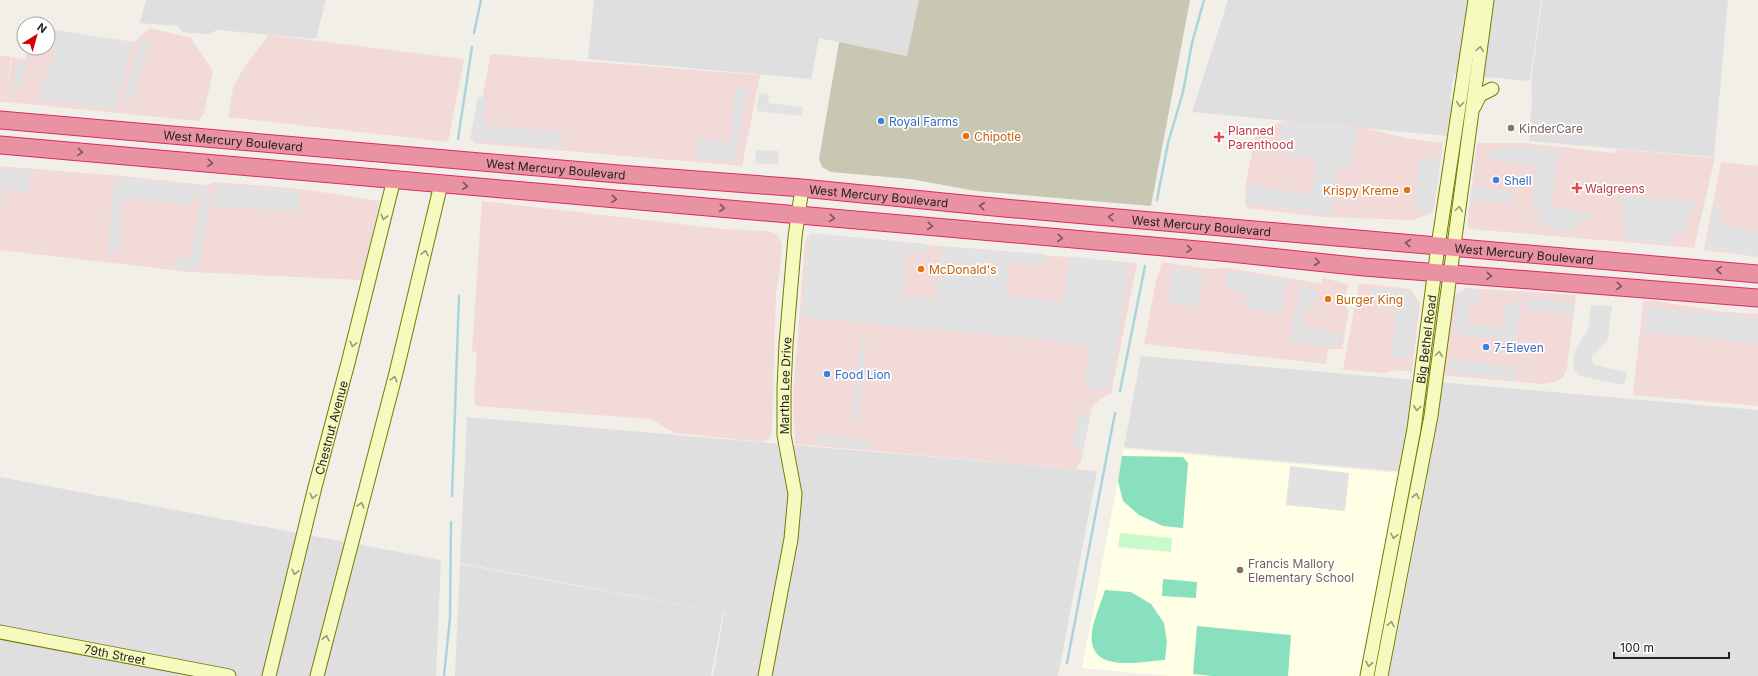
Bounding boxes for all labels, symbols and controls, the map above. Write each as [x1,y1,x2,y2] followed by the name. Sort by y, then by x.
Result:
[16,16,56,56] north arrow
[34,20,50,36] text: N
[1475,46,1484,52] one-way arrow
[1456,101,1465,107] one-way arrow
[889,114,958,129] place label: Royal Farms
[876,116,886,126] marker: Royal Farms
[1519,121,1583,136] place label: KinderCare
[1228,123,1294,152] place label: Planned Parenthood
[1506,123,1516,133] marker: KinderCare
[163,127,303,154] street label: West Mercury Boulevard
[974,129,1021,144] place label: Chipotle
[961,131,971,141] marker: Chipotle
[1213,131,1225,143] marker: Planned Parenthood
[77,148,83,157] one-way arrow
[486,155,626,182] street label: West Mercury Boulevard
[207,159,213,168] one-way arrow
[1504,173,1532,188] place label: Shell
[1491,175,1501,185] marker: Shell
[462,181,468,190] one-way arrow
[808,181,949,210] street label: West Mercury Boulevard
[1585,181,1645,196] place label: Walgreens
[1323,183,1399,198] place label: Krispy Kreme
[1572,183,1582,193] marker: Walgreens
[1402,185,1412,195] marker: Krispy Kreme
[611,194,617,203] one-way arrow
[979,201,985,210] one-way arrow
[719,204,725,213] one-way arrow
[1454,206,1463,212] one-way arrow
[1131,212,1272,239] street label: West Mercury Boulevard
[829,213,835,222] one-way arrow
[1108,213,1114,222] one-way arrow
[380,214,389,221] one-way arrow
[927,222,933,231] one-way arrow
[1057,233,1063,242] one-way arrow
[1405,239,1411,248] one-way arrow
[1454,240,1594,267] street label: West Mercury Boulevard
[1186,244,1192,253] one-way arrow
[420,250,429,257] one-way arrow
[1314,257,1320,266] one-way arrow
[929,262,997,277] place label: McDonald's
[916,264,926,274] marker: McDonald's
[1716,266,1722,275] one-way arrow
[1486,272,1492,281] one-way arrow
[1616,281,1622,290] one-way arrow
[1336,292,1403,307] place label: Burger King
[1323,294,1333,304] marker: Burger King
[1413,294,1439,385] street label: Big Bethel Road
[776,336,794,434] street label: Martha Lee Drive
[350,340,358,347] one-way arrow
[1494,340,1544,355] place label: 7-Eleven
[1481,342,1491,352] marker: 7-Eleven
[1434,351,1443,357] one-way arrow
[835,367,891,382] place label: Food Lion
[822,369,832,379] marker: Food Lion
[390,376,398,383] one-way arrow
[311,379,351,476] street label: Chestnut Avenue
[1413,405,1422,411] one-way arrow
[309,493,317,500] one-way arrow
[1411,493,1420,499] one-way arrow
[356,502,365,509] one-way arrow
[1390,533,1398,539] one-way arrow
[1248,556,1354,585] place label: Francis Mallory Elementary School
[1235,565,1245,575] marker: Francis Mallory Elementary School
[291,568,300,575] one-way arrow
[1387,621,1395,627] one-way arrow
[1614,634,1729,660] scale bar
[322,635,330,641] one-way arrow
[1620,640,1654,655] text: 100 m
[83,641,147,667] street label: 79th Street
[1365,661,1374,667] one-way arrow

